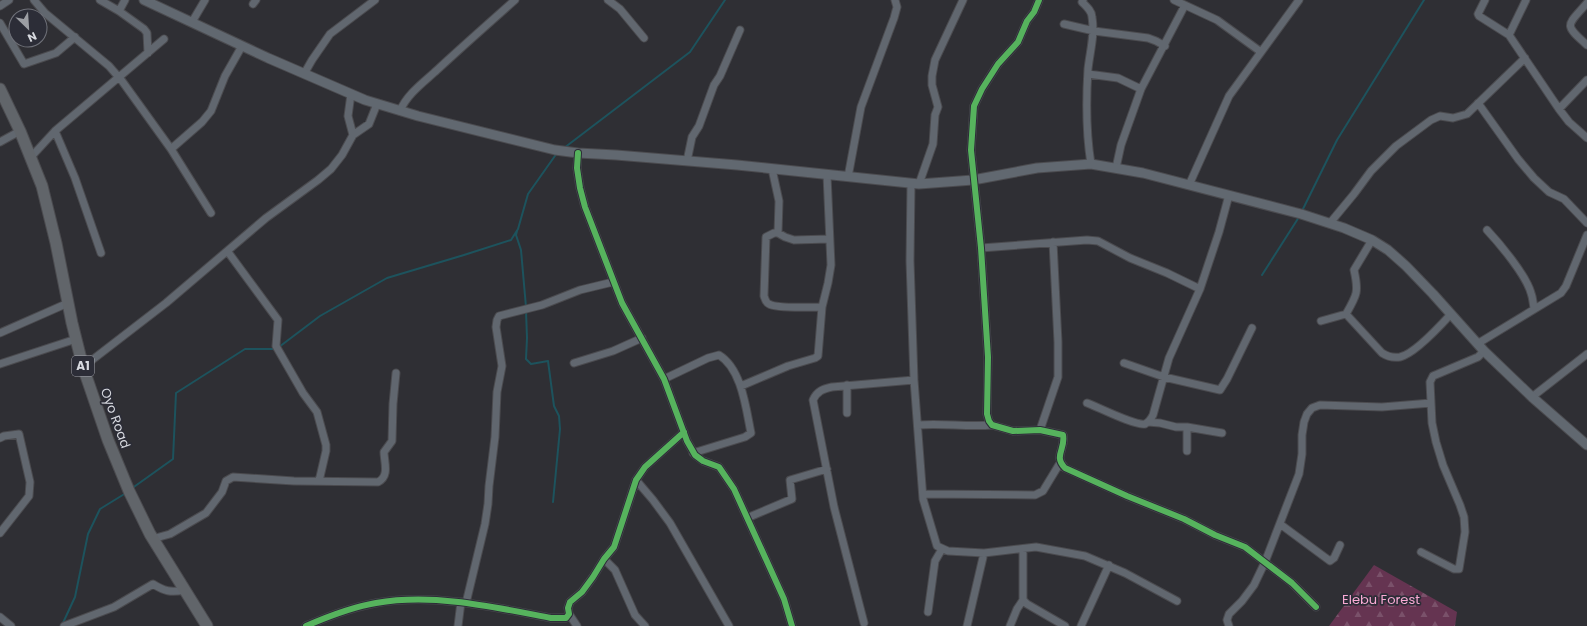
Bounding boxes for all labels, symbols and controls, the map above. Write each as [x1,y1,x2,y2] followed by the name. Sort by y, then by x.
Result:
[8,8,48,48] north arrow
[25,28,39,46] text: N
[72,356,94,376] road number: A1
[96,385,135,451] street label: Oyo Road
[1342,590,1420,609] park label: Elebu Forest

